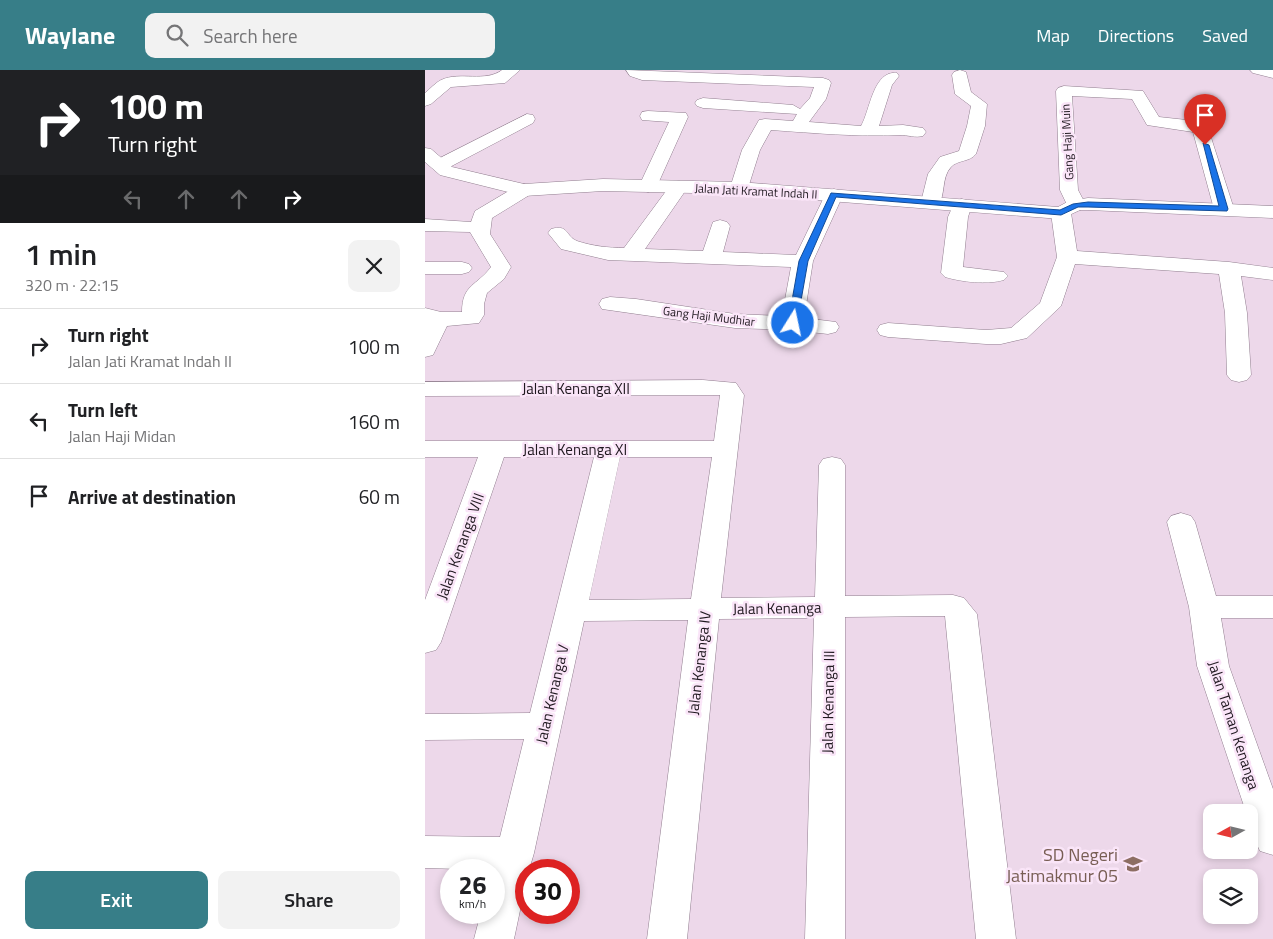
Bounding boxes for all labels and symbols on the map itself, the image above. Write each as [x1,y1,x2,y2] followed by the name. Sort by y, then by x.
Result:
[1184,94,1226,145] pin
[1056,103,1078,181] street label: Gang Haji Muin
[694,178,818,204] street label: Jalan Jati Kramat Indah II
[766,296,818,348] position arrow
[662,301,756,331] street label: Gang Haji Mudhiar
[522,377,630,400] street label: Jalan Kenanga XII
[523,438,627,461] street label: Jalan Kenanga XI
[430,489,490,603] street label: Jalan Kenanga VIII
[732,596,822,620] street label: Jalan Kenanga
[681,609,717,716] street label: Jalan Kenanga IV
[529,642,575,746] street label: Jalan Kenanga V
[816,650,840,754] street label: Jalan Kenanga III
[1202,658,1266,793] street label: Jalan Taman Kenanga
[1203,804,1257,859] north arrow
[1006,841,1118,889] place label: SD Negeri Jatimakmur 05
[1122,853,1144,875] school or university icon: SD Negeri Jatimakmur 05
[515,859,580,924] speed limit sign: 30

